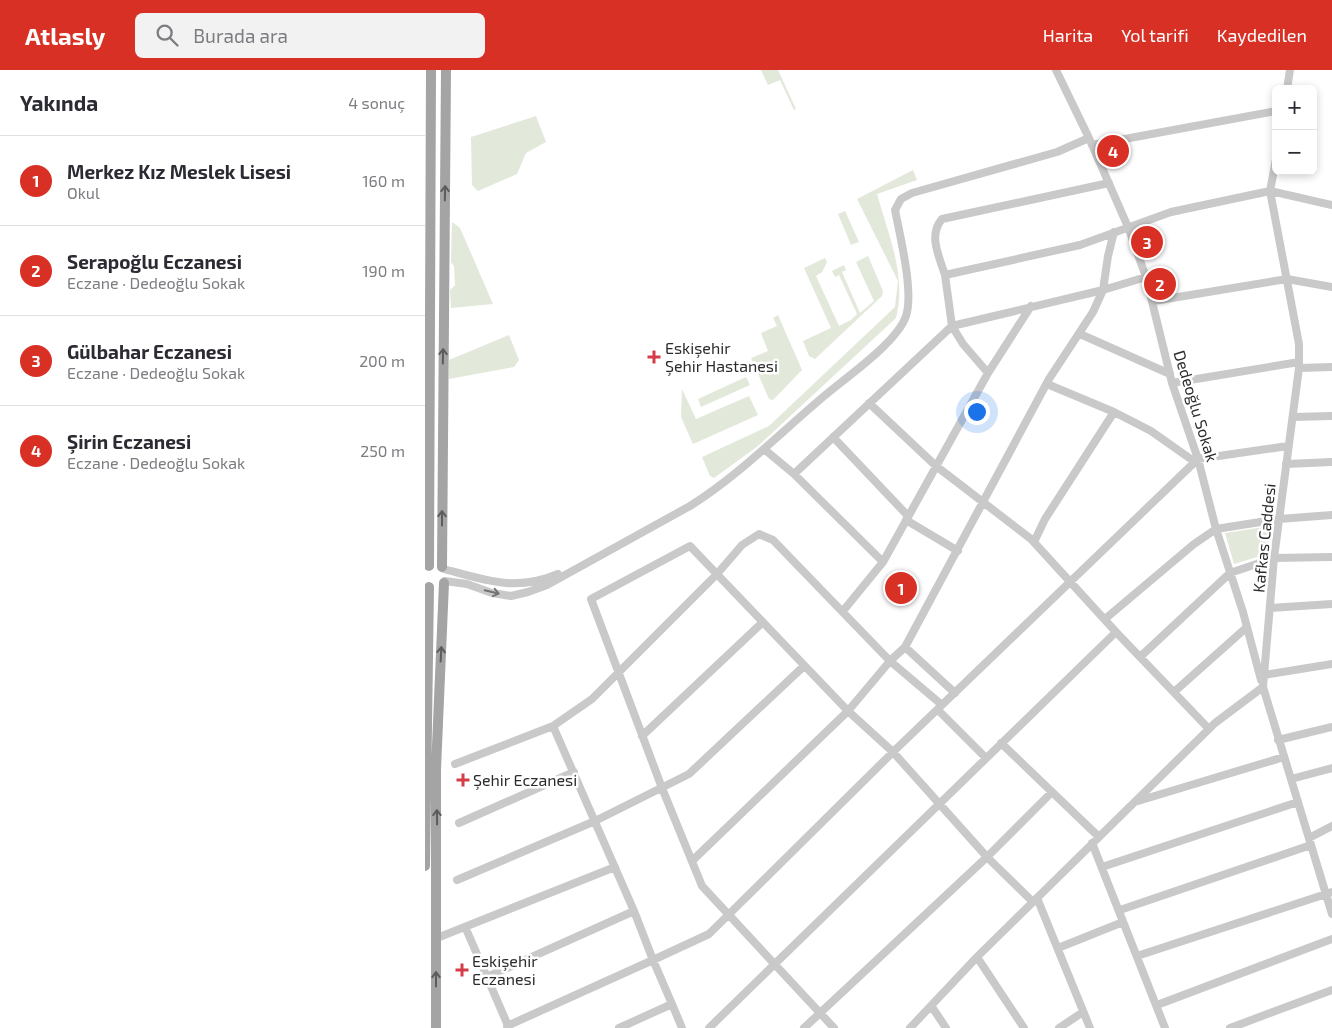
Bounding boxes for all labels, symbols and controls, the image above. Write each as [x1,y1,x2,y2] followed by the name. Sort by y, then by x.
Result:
[135,13,485,58] search box
[25,21,105,50] text: Atlasly
[153,21,181,49] icon: search
[193,24,288,47] text: Burada ara
[1043,24,1093,46] text: Harita
[1121,24,1189,46] text: Yol tarifi
[1217,24,1307,46] text: Kaydedilen
[1272,85,1317,175] map controls
[1272,85,1317,130] button: +
[20,90,98,115] text: Yakında
[348,93,405,112] text: 4 sonuç
[1272,130,1317,175] button: −
[1097,132,1129,170] pin: 4
[67,160,291,183] text: Merkez Kız Meslek Lisesi
[33,171,39,190] text: 1
[362,171,405,190] text: 160 m
[67,183,100,202] text: Okul
[440,185,450,202] one-way arrow
[1131,223,1163,261] pin: 3
[67,250,242,273] text: Serapoğlu Eczanesi
[31,261,41,280] text: 2
[362,261,405,280] text: 190 m
[1144,265,1176,303] pin: 2
[67,273,245,292] text: Eczane · Dedeoğlu Sokak
[665,338,778,376] place label: Eskişehir Şehir Hastanesi
[67,340,232,363] text: Gülbahar Eczanesi
[438,348,448,364] one-way arrow
[1170,348,1222,464] street label: Dedeoğlu Sokak
[647,350,661,364] marker: Eskişehir Şehir Hastanesi
[31,351,41,370] text: 3
[359,351,405,370] text: 200 m
[67,363,245,382] text: Eczane · Dedeoğlu Sokak
[964,399,990,425] your location
[67,430,191,453] text: Şirin Eczanesi
[31,441,41,460] text: 4
[360,441,405,460] text: 250 m
[67,453,245,472] text: Eczane · Dedeoğlu Sokak
[1248,482,1279,594] street label: Kafkas Caddesi
[437,510,447,526] one-way arrow
[885,569,917,607] pin: 1
[484,588,500,597] one-way arrow
[437,647,446,663] one-way arrow
[473,770,577,790] place label: Şehir Eczanesi
[457,774,469,786] marker: Şehir Eczanesi
[432,809,442,826] one-way arrow
[472,951,538,988] place label: Eskişehir Eczanesi
[456,964,468,976] marker: Eskişehir Eczanesi
[431,972,441,988] one-way arrow

